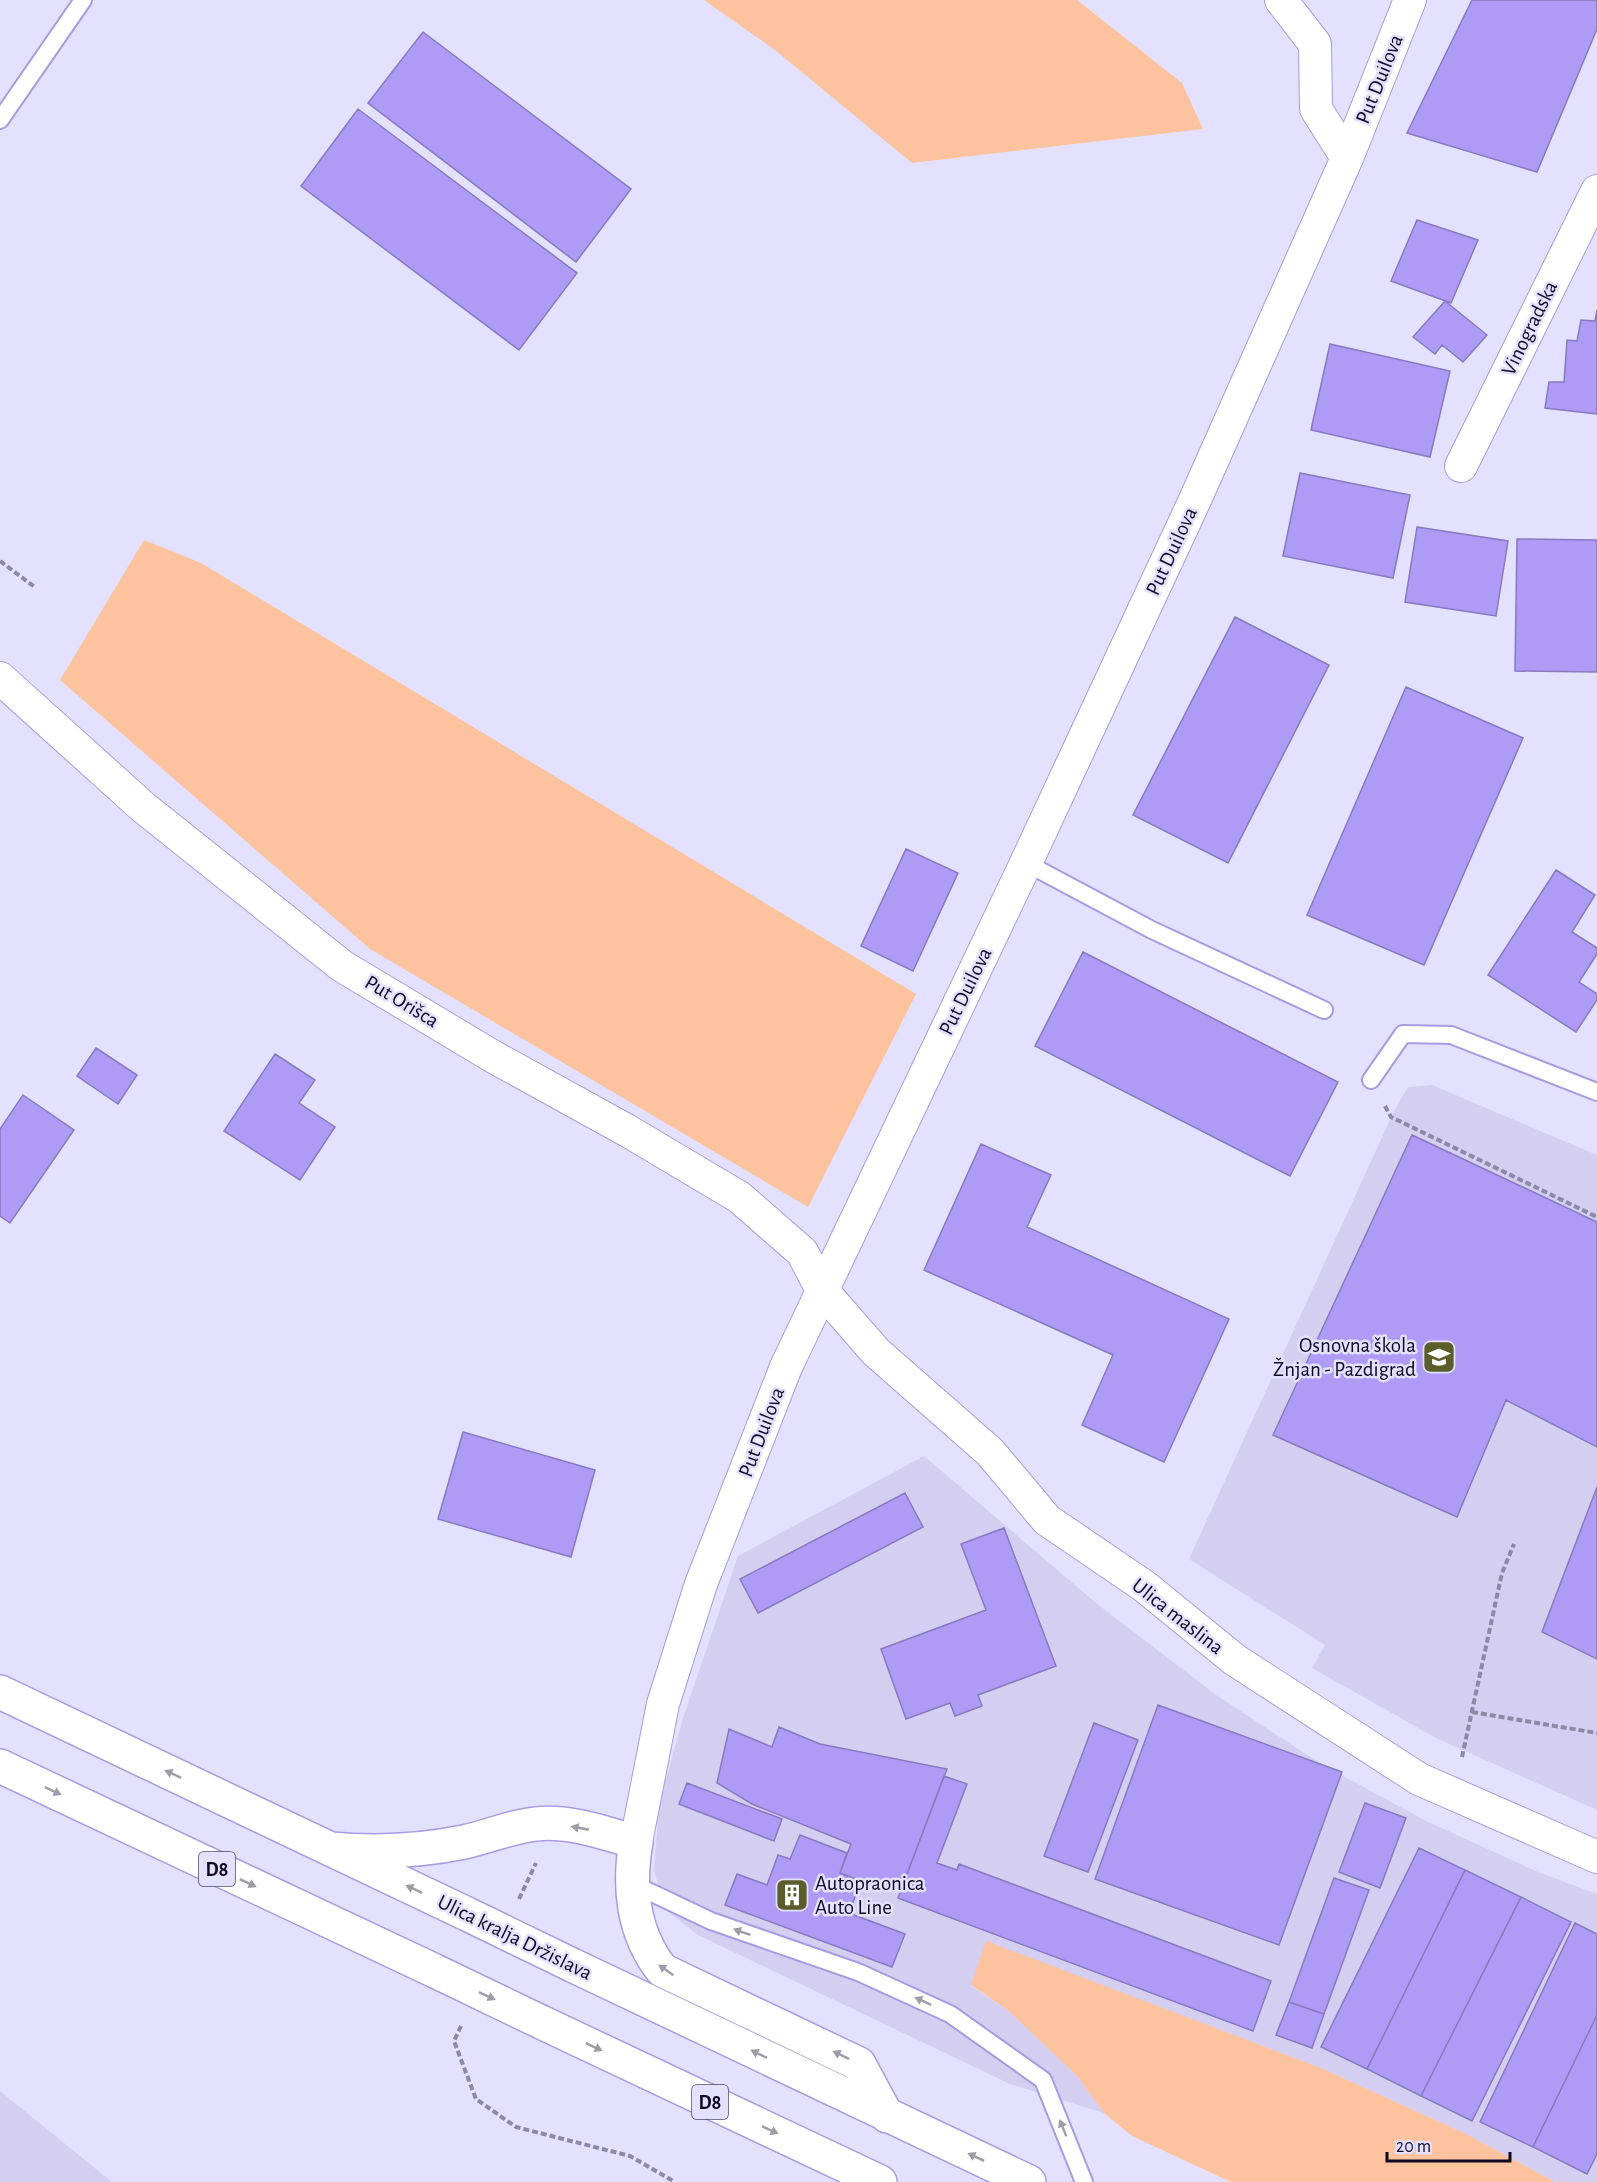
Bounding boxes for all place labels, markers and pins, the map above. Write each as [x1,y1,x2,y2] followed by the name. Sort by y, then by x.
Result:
[1273,1335,1416,1380] place label: Osnovna škola Žnjan - Pazdigrad
[1421,1339,1457,1375] school or university icon: Osnovna škola Žnjan - Pazdigrad
[815,1873,925,1918] place label: Autopraonica Auto Line
[774,1877,810,1913] building icon: Autopraonica Auto Line

